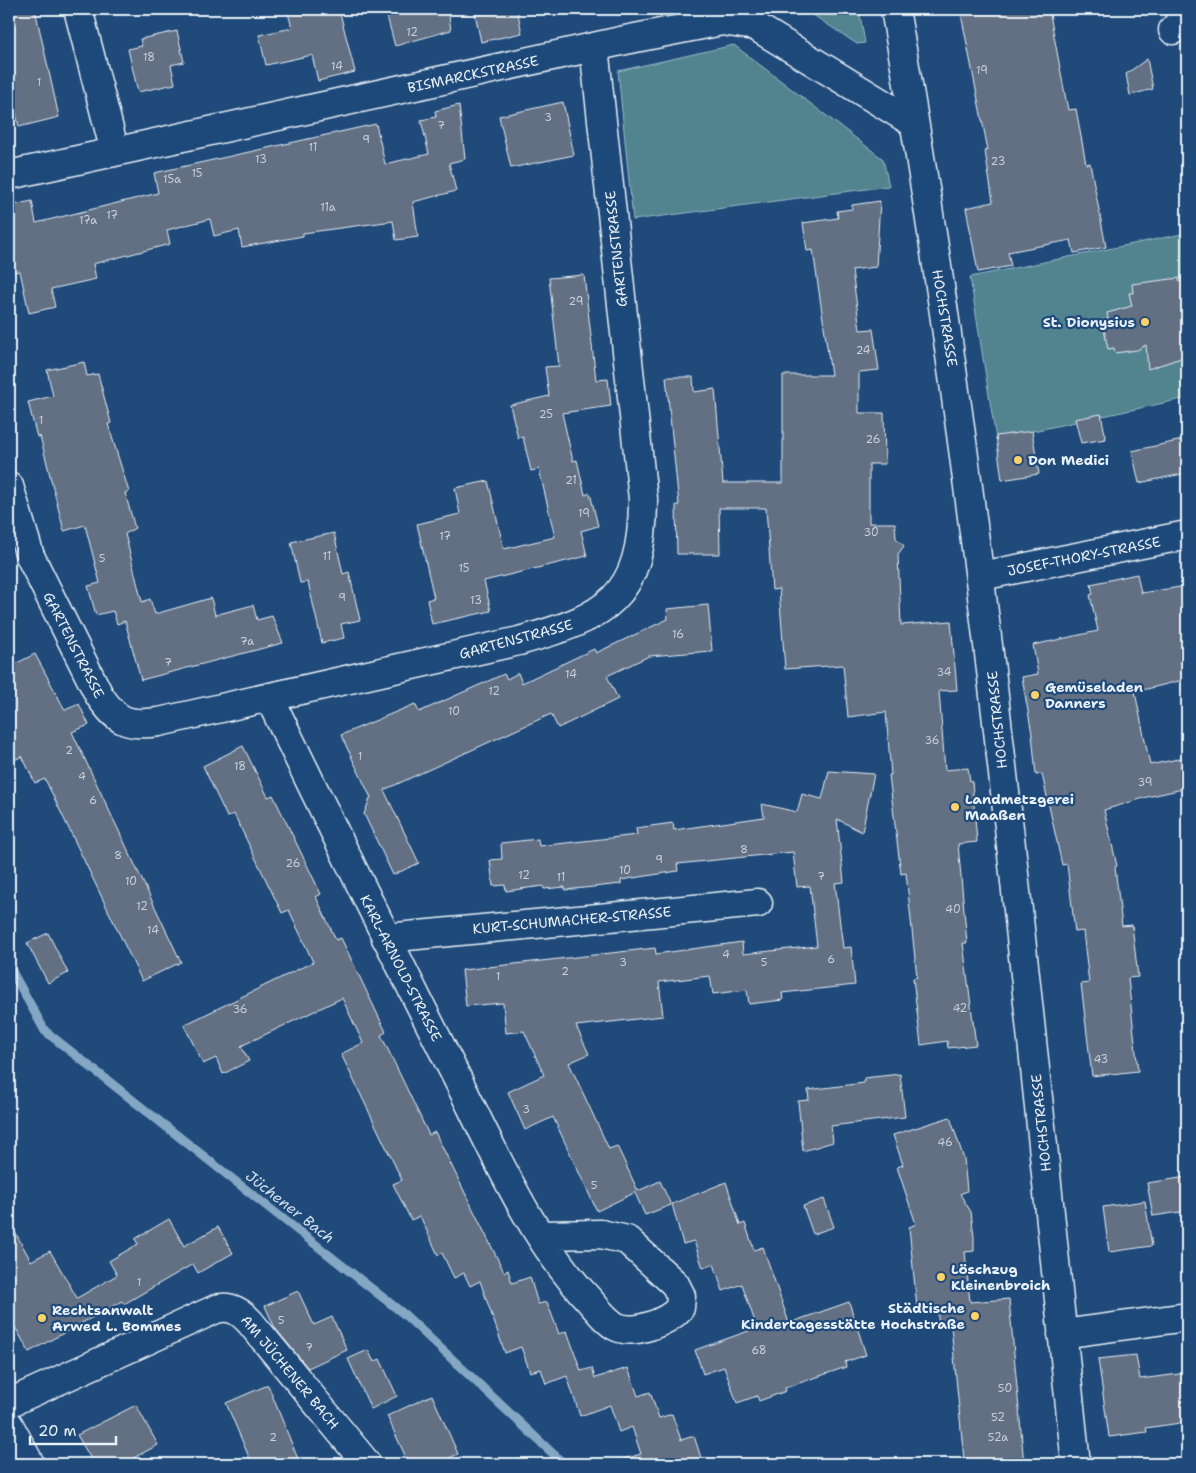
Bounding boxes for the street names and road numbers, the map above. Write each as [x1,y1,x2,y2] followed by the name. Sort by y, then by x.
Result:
[406,51,540,97] street label: BISMARCKSTRASSE
[601,190,631,308] street label: GARTENSTRASSE
[928,268,962,368] street label: HOCHSTRASSE
[1006,532,1162,580] street label: JOSEF-THORY-STRASSE
[39,589,109,701] street label: GARTENSTRASSE
[457,615,575,663] street label: GARTENSTRASSE
[983,670,1011,770] street label: HOCHSTRASSE
[356,892,446,1045] street label: KARL-ARNOLD-STRASSE
[472,902,672,938] street label: KURT-SCHUMACHER-STRASSE
[1027,1073,1055,1173] street label: HOCHSTRASSE
[237,1311,343,1433] street label: AM JÜCHENER BACH

